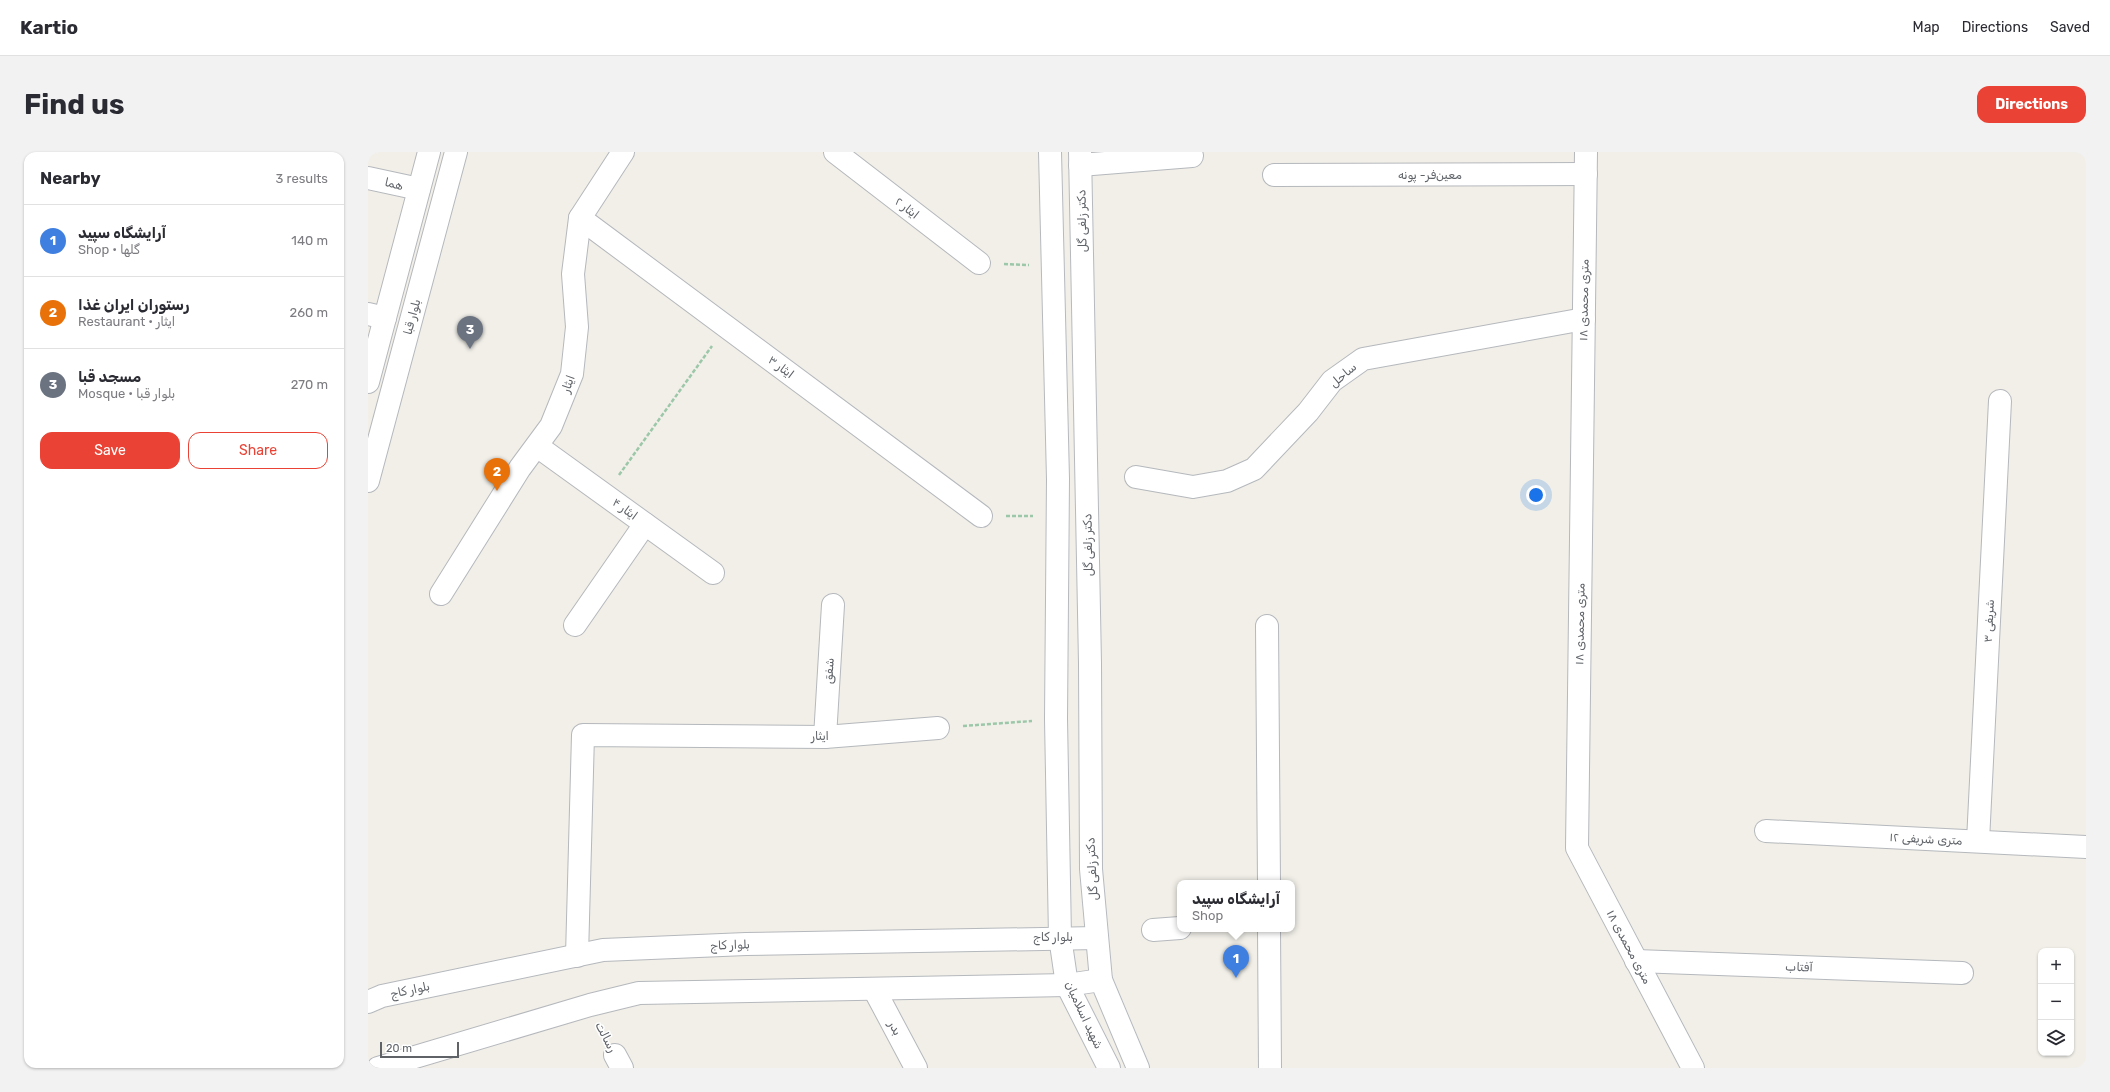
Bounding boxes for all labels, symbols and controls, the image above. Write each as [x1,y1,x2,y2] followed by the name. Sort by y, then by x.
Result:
[20,16,78,39] text: Kartio
[1913,19,1940,36] text: Map
[1962,19,2028,36] text: Directions
[2050,19,2090,36] text: Saved
[1977,86,2086,123] button: Directions
[24,88,124,121] text: Find us
[40,168,101,188] text: Nearby
[1398,168,1462,183] street label: معین‌فر- پونه
[276,171,328,186] text: 3 results
[383,175,405,193] street label: هما
[1074,189,1091,253] street label: دکتر زلفی گل
[892,194,922,223] street label: ایثار ۲
[78,224,166,242] text: آرایشگاه سپید
[50,233,56,248] text: 1
[291,233,328,248] text: 140 m
[78,242,140,257] text: Shop · گلها
[1576,259,1593,341] street label: ۱۸ متری محمدی
[78,296,189,314] text: رستوران ایران غذا
[401,298,424,337] street label: بلوار قبا
[49,305,57,320] text: 2
[290,305,328,320] text: 260 m
[78,314,175,329] text: Restaurant · ایثار
[457,316,483,349] pin: 3
[765,353,797,382] street label: ایثار ۳
[1327,360,1359,390] street label: ساحل
[78,368,141,386] text: مسجد قبا
[558,373,579,396] street label: ایثار
[49,377,57,392] text: 3
[291,377,328,392] text: 270 m
[78,386,175,401] text: Mosque · بلوار قبا
[40,432,180,469] button: Save
[188,432,328,469] button: Share
[484,458,510,491] pin: 2
[1526,485,1546,505] your location
[609,495,640,524] street label: ایثار ۴
[1080,513,1097,577] street label: دکتر زلفی گل
[1572,583,1589,665] street label: ۱۸ متری محمدی
[1981,599,1998,643] street label: شریفی ۳
[821,657,838,685] street label: شفق
[810,729,829,744] street label: ایثار
[1889,830,1963,849] street label: ۱۲ متری شریفی
[1083,837,1102,901] street label: دکتر زلفی گل
[1177,880,1295,932] popup
[1192,890,1280,908] text: آرایشگاه سپید
[1192,908,1223,923] text: Shop
[1603,908,1655,987] street label: ۱۸ متری محمدی
[1033,930,1073,946] street label: بلوار کاج
[710,937,750,955] street label: بلوار کاج
[1223,945,1249,978] pin: 1
[2038,948,2074,1056] map controls
[2038,948,2074,984] button: +
[1785,960,1814,974] street label: آفتاب
[389,979,431,1003] street label: بلوار کاج
[1062,979,1106,1051] street label: شهید اسلامیان
[2038,984,2074,1020] button: −
[884,1017,905,1038] street label: بدر
[592,1019,620,1055] street label: رسالت
[2038,1020,2074,1056] button: layers
[380,1040,459,1059] scale bar
[386,1042,412,1055] text: 20 m

